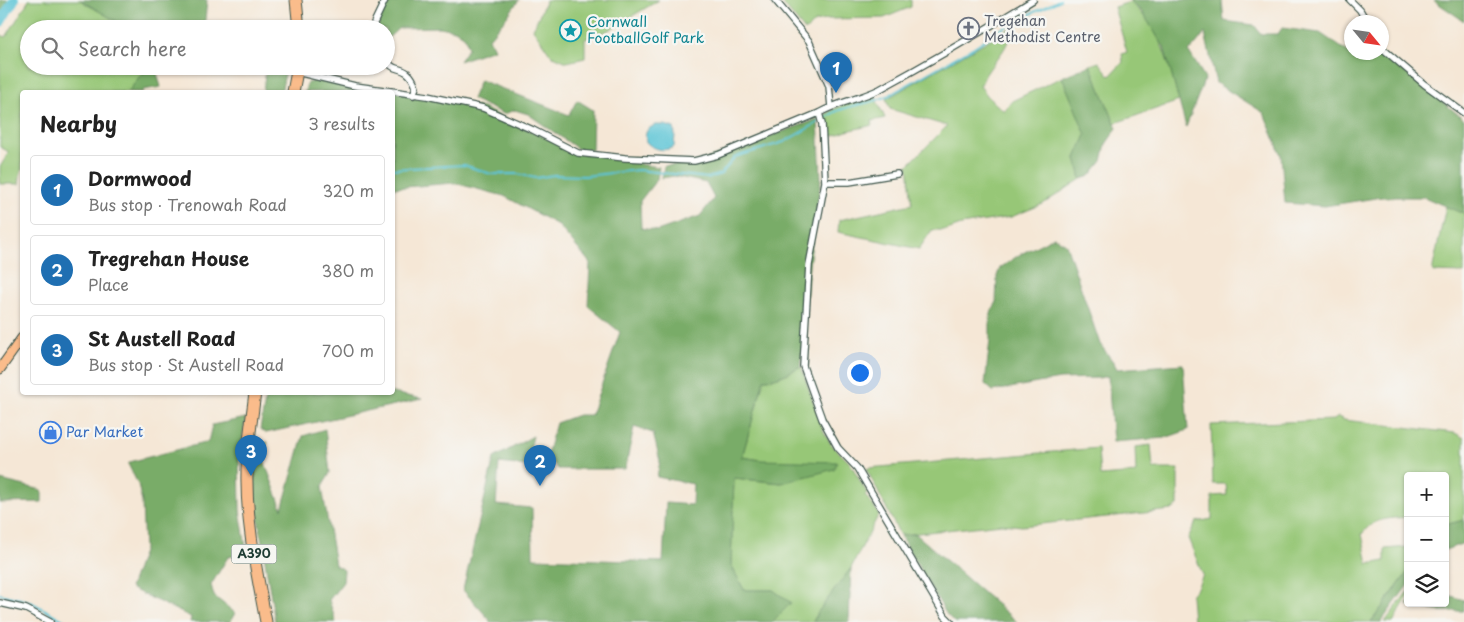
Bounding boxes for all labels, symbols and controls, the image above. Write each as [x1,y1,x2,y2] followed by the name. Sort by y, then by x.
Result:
[984,10,1101,47] place label: Tregehan Methodist Centre
[587,11,705,48] place label: Cornwall FootballGolf Park
[1344,15,1389,60] north arrow
[956,17,980,41] church icon: Tregehan Methodist Centre
[559,18,583,42] place icon: Cornwall FootballGolf Park
[20,20,395,75] search box
[38,34,66,62] icon: search
[78,34,187,62] text: Search here
[820,52,852,93] pin: 1
[40,107,117,139] text: Nearby
[308,111,375,135] text: 3 results
[88,164,191,192] text: Dormwood
[53,178,61,202] text: 1
[323,178,374,202] text: 320 m
[88,192,287,216] text: Bus stop · Trenowah Road
[88,244,249,272] text: Tregrehan House
[51,258,63,282] text: 2
[322,258,374,282] text: 380 m
[88,272,129,296] text: Place
[88,324,235,352] text: St Austell Road
[52,338,62,362] text: 3
[322,338,374,362] text: 700 m
[88,352,284,376] text: Bus stop · St Austell Road
[847,360,873,386] your location
[38,420,62,444] shop icon: Par Market
[66,421,143,442] place label: Par Market
[235,435,267,476] pin: 3
[524,445,556,486] pin: 2
[1404,472,1449,607] map controls
[1404,472,1449,517] button: +
[1404,517,1449,562] button: −
[232,544,276,564] road number: A390
[1404,562,1449,607] button: layers

